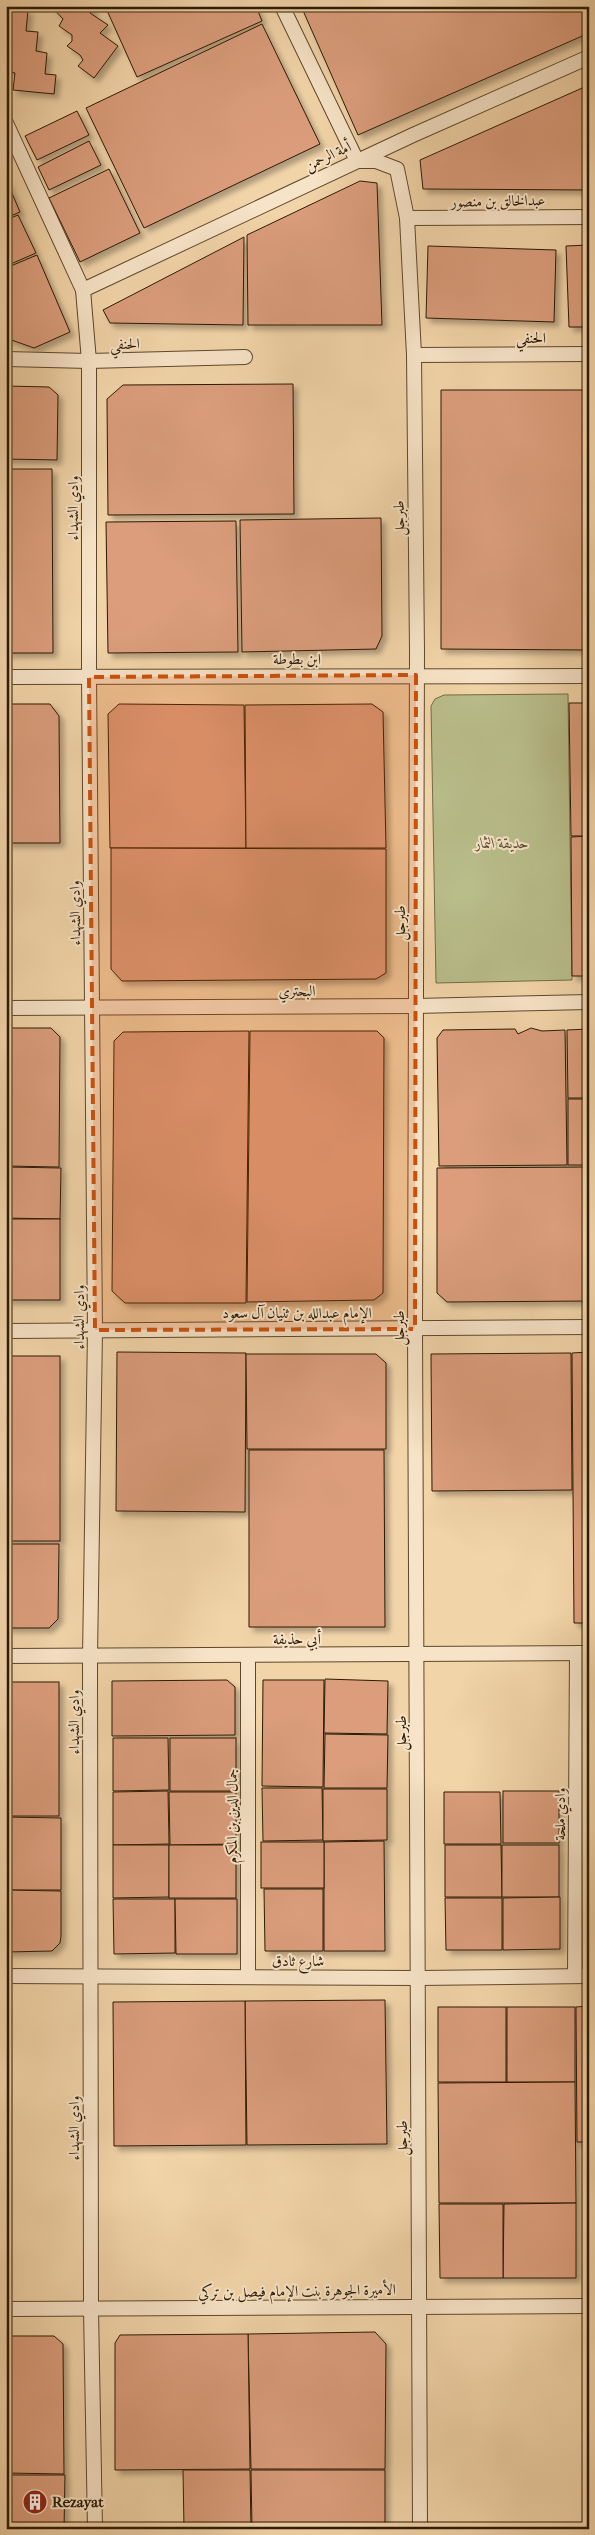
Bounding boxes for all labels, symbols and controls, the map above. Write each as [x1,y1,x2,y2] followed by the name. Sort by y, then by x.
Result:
[301,135,355,175] street label: أمة الرحمن
[448,191,546,211] street label: عبدالخالق بن منصور
[516,329,546,352] street label: الحنفي
[110,334,140,359] street label: الحنفي
[64,475,85,541] street label: وادي الشهداء
[390,500,410,536] street label: طبرجل
[273,650,321,668] street label: ابن بطوطة
[474,834,529,852] park label: حديقة الثمار
[65,880,88,946] street label: وادي الشهداء
[391,905,411,941] street label: طبرجل
[278,982,316,1003] street label: البحتري
[70,1284,91,1350] street label: وادي الشهداء
[222,1304,372,1326] street label: الإمام عبدالله بن ثنيان آل سعود
[390,1310,410,1346] street label: طبرجل
[273,1628,322,1651] street label: أبي حذيفة
[65,1689,86,1755] street label: وادي الشهداء
[392,1715,412,1751] street label: طبرجل
[223,1769,245,1863] street label: جمال الدين بن المكرم
[551,1787,572,1841] street label: وادي ملحة
[272,1952,324,1974] street label: شارع ثادق
[65,2095,86,2161] street label: وادي الشهداء
[393,2120,413,2156] street label: طبرجل
[198,2278,396,2306] street label: الأميرة الجوهرة بنت الإمام فيصل بن تركي
[22,2489,48,2515] building icon: Rezayat
[52,2493,104,2511] place label: Rezayat

